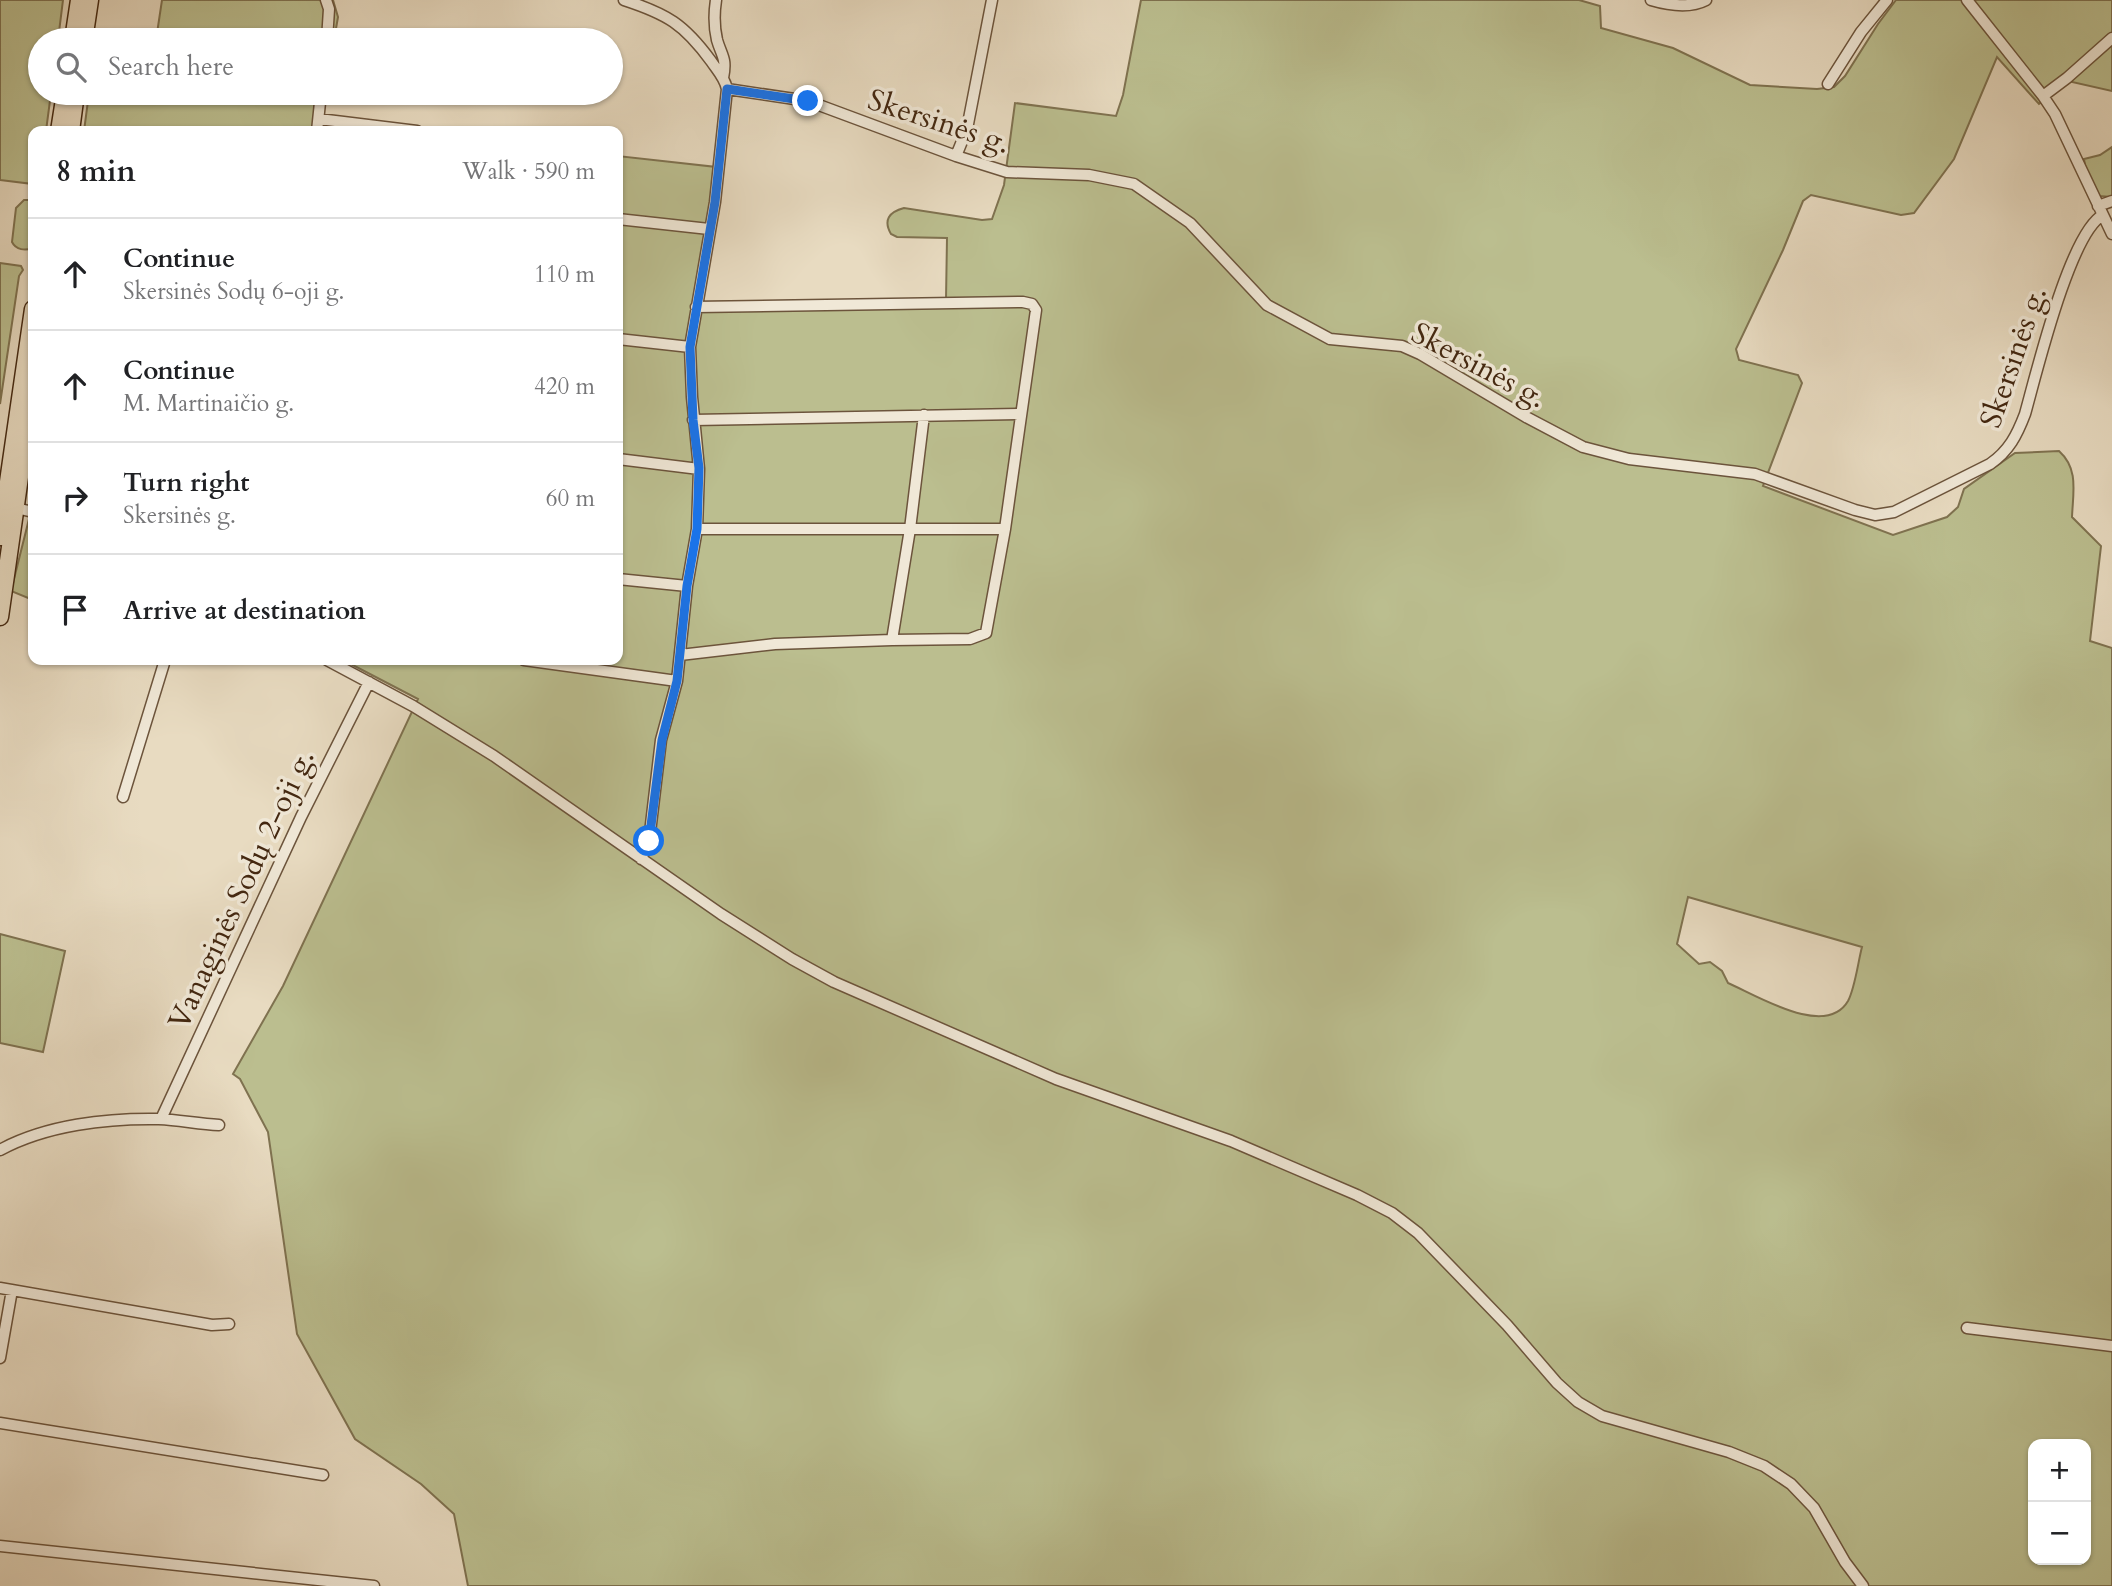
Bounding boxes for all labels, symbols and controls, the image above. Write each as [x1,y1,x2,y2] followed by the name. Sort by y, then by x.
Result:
[28,28,623,105] search box
[52,48,90,86] icon: search
[108,49,234,84] text: Search here
[863,79,1015,164] street label: Skersinės g.
[792,85,823,116] route end
[56,151,136,192] text: 8 min
[462,156,595,187] text: Walk · 590 m
[123,241,235,276] text: Continue
[56,255,94,293] icon: ahead
[534,259,595,290] text: 110 m
[123,276,344,307] text: Skersinės Sodų 6-oji g.
[1970,281,2057,433] street label: Skersinės g.
[1404,313,1553,418] street label: Skersinės g.
[123,353,235,388] text: Continue
[56,367,94,405] icon: ahead
[534,371,595,402] text: 420 m
[123,388,294,419] text: M. Martinaičio g.
[123,465,250,500] text: Turn right
[56,479,94,517] icon: right
[546,483,595,514] text: 60 m
[123,500,236,531] text: Skersinės g.
[56,591,94,629] icon: arrive
[123,593,366,628] text: Arrive at destination
[158,742,324,1036] street label: Vanaginės Sodų 2-oji g.
[633,825,664,856] route start
[2028,1439,2091,1565] map controls
[2028,1439,2091,1502] button: +
[2028,1502,2091,1565] button: −

